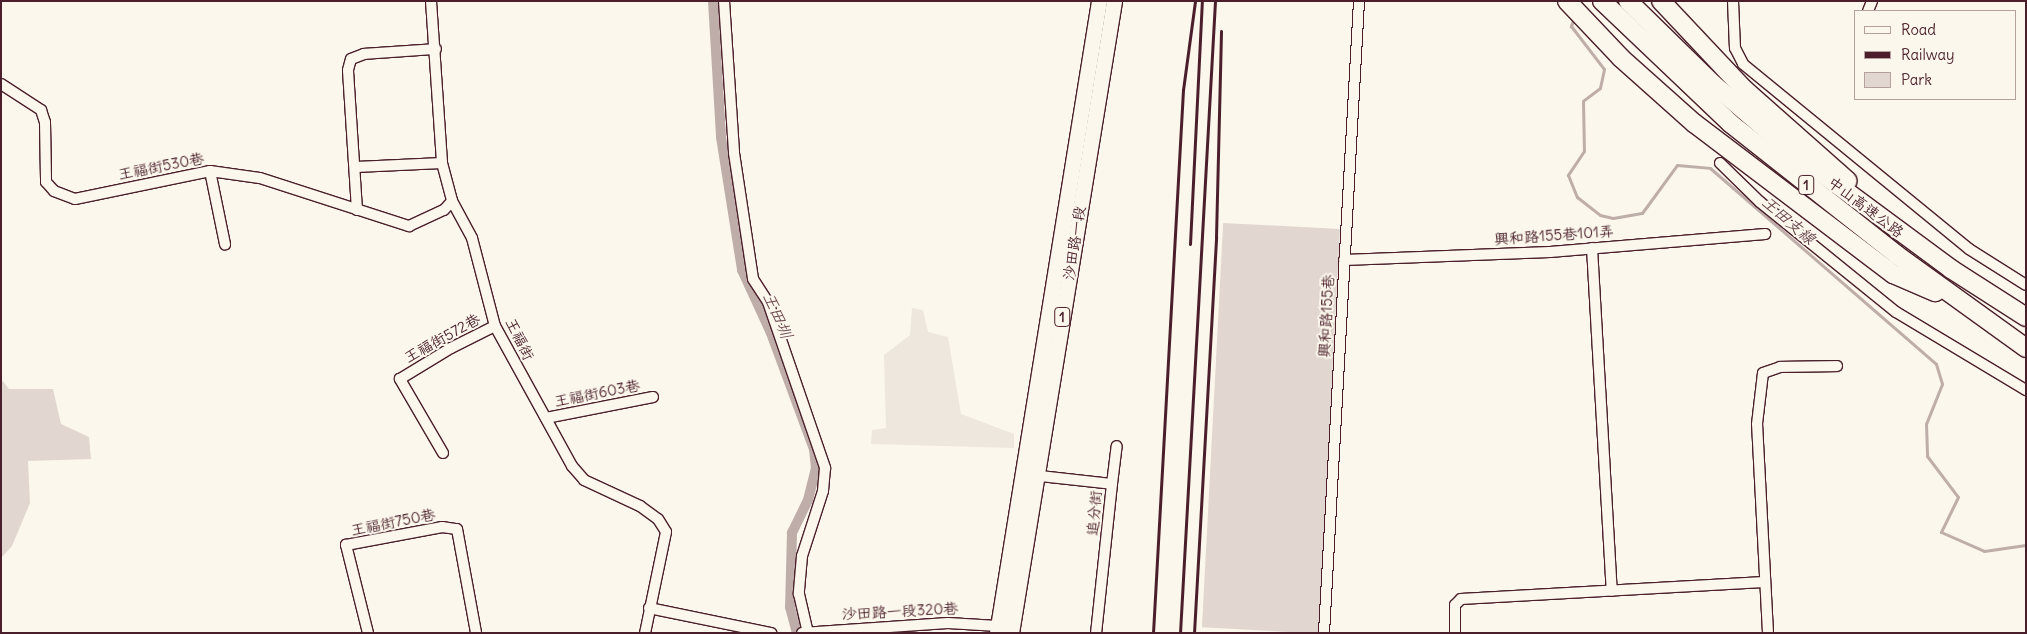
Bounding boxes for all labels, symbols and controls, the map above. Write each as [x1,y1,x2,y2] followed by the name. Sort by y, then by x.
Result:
[1854,10,2017,100] legend
[1901,20,1936,39] text: Road
[1901,45,1955,64] text: Railway
[1901,70,1932,89] text: Park
[117,149,205,183] street label: 王福街530巷
[1825,173,1907,241] street label: 中山高速公路
[1797,174,1815,196] road number: 1
[1759,192,1819,248] water label: 王田支線
[1059,205,1089,281] street label: 沙田路一段
[1494,222,1614,248] street label: 興和路155巷101弄
[1315,274,1337,358] street label: 興和路155巷
[759,289,797,341] water label: 王田圳
[1053,306,1071,328] road number: 1
[401,310,483,366] street label: 王福街572巷
[502,315,538,363] street label: 王福街
[553,376,641,410] street label: 王福街603巷
[1083,490,1105,536] street label: 追分街
[349,505,437,539] street label: 王福街750巷
[841,599,959,623] street label: 沙田路一段320巷

